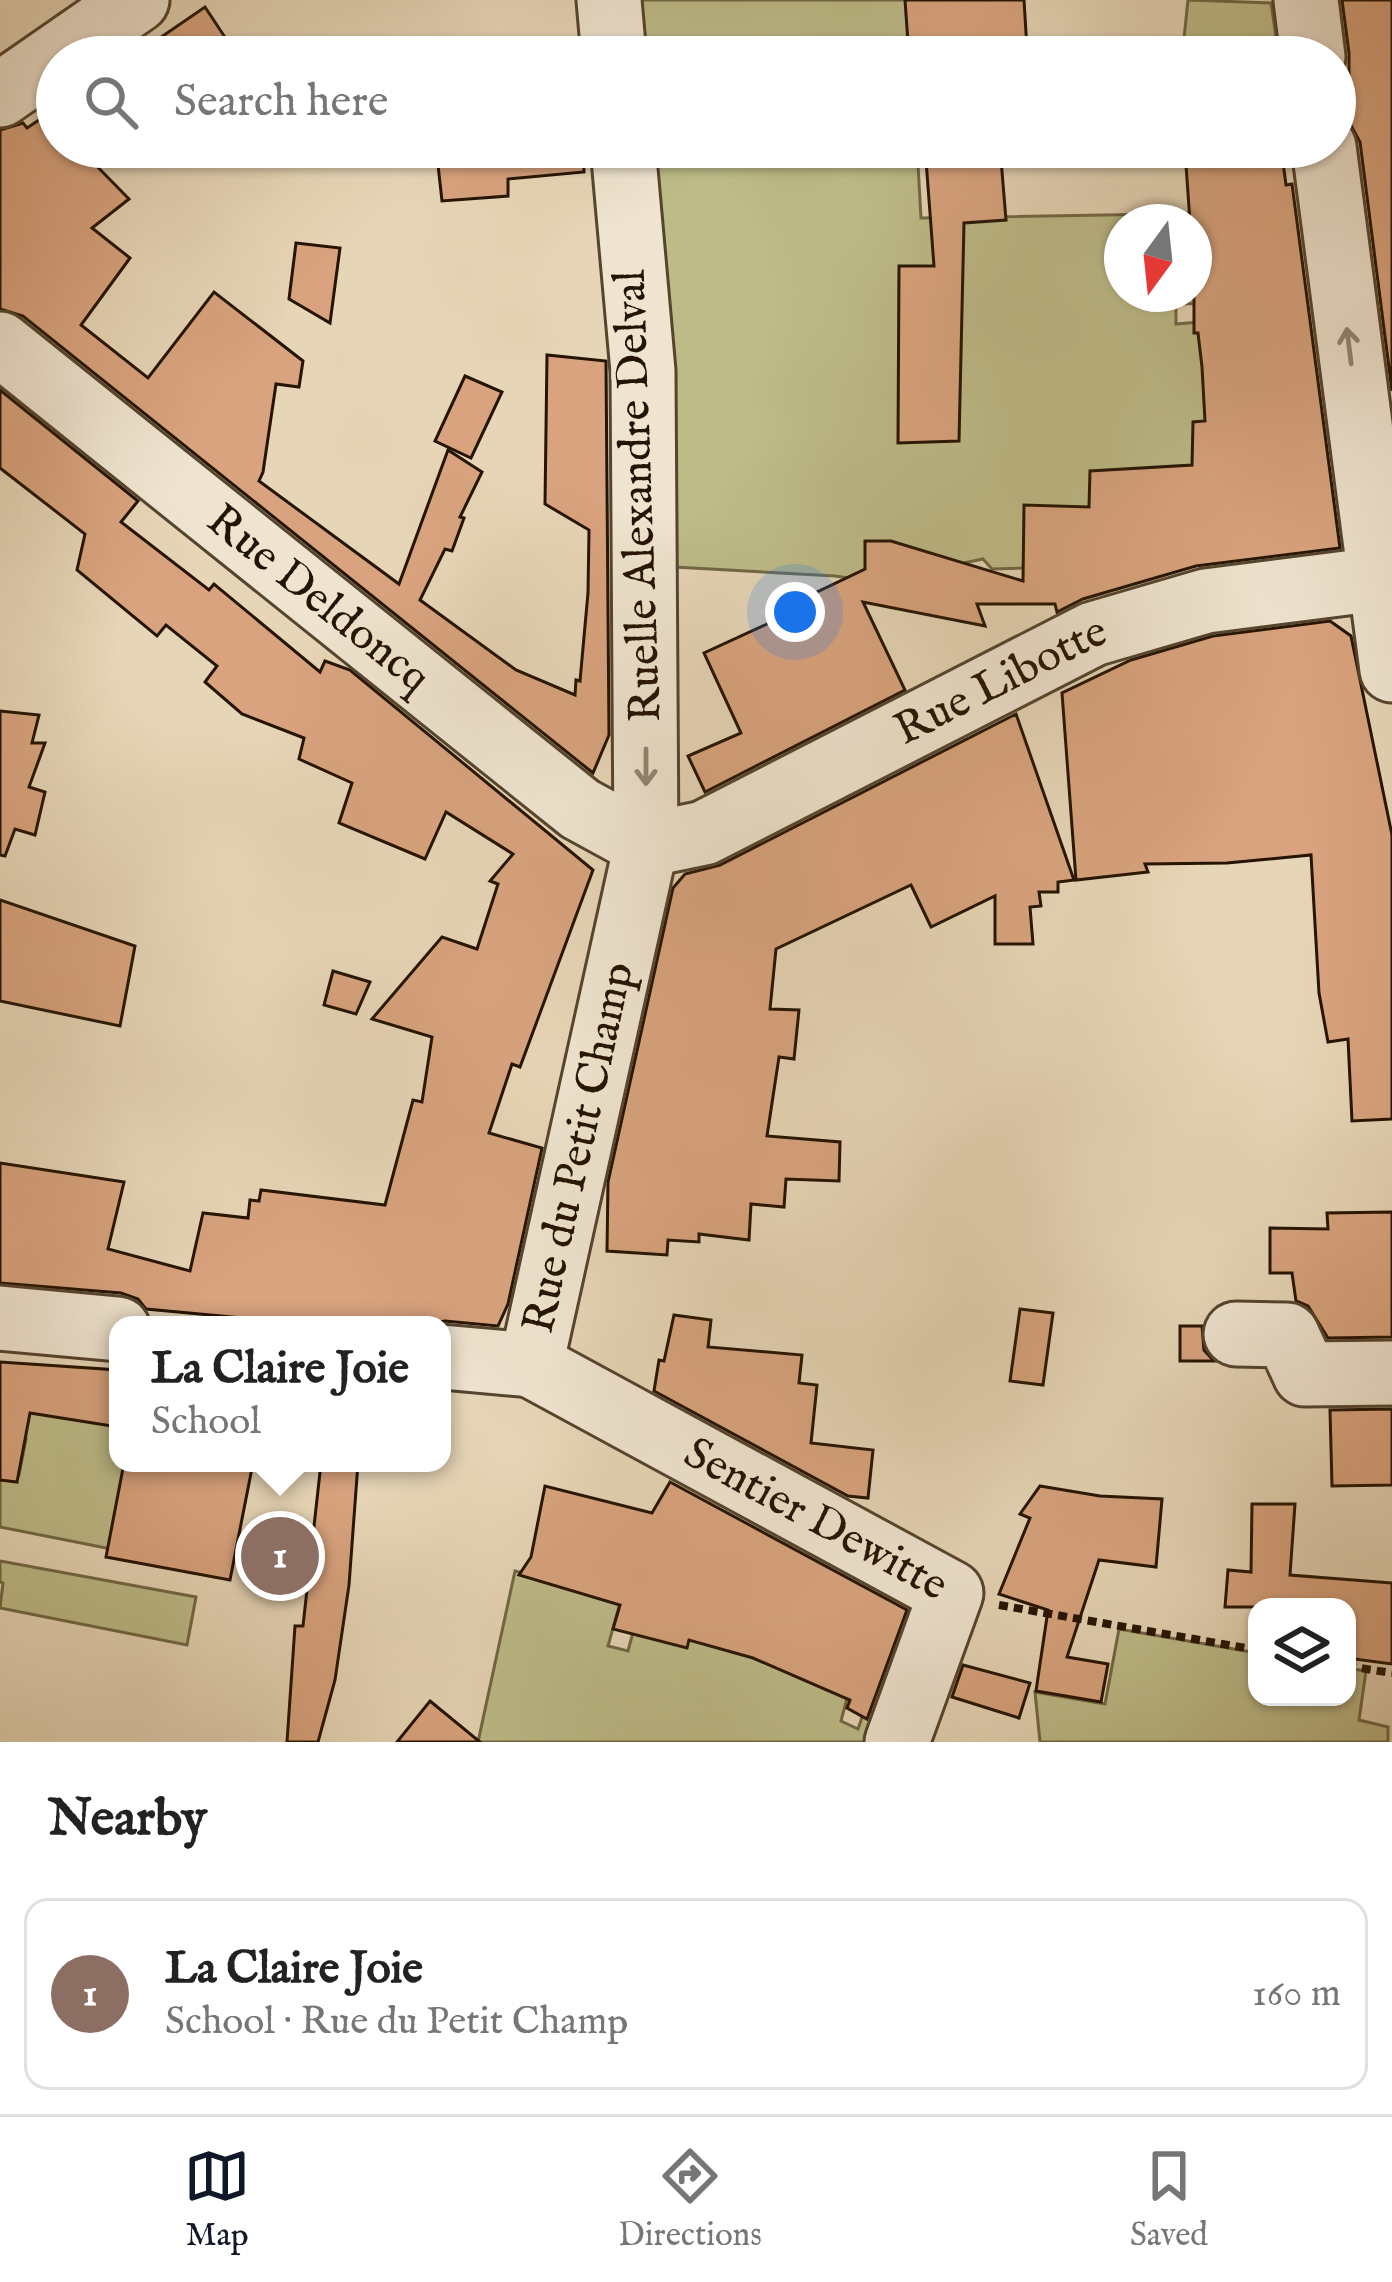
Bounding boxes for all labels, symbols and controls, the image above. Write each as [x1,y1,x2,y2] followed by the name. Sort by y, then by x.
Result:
[36,36,1356,168] search box
[78,69,144,135] icon: search
[174,74,388,131] text: Search here
[1104,204,1212,312] north arrow
[603,268,675,723] street label: Ruelle Alexandre Delval
[1337,328,1359,367] one-way arrow
[195,492,442,706] street label: Rue Deldoncq
[765,582,825,642] your location
[885,603,1113,759] street label: Rue Libotte
[635,747,657,786] one-way arrow
[510,957,648,1339] street label: Rue du Petit Champ
[109,1316,451,1472] popup
[151,1341,409,1398] text: La Claire Joie
[151,1398,261,1447] text: School
[674,1425,958,1614] street label: Sentier Dewitte
[241,1511,319,1601] pin: 1
[1248,1598,1356,1706] map controls
[1248,1598,1356,1706] button: layers
[48,1788,207,1853] text: Nearby
[165,1941,423,1998] text: La Claire Joie
[83,1970,97,2019] text: 1
[1252,1970,1341,2019] text: 160 m
[165,1998,629,2047] text: School · Rue du Petit Champ
[184,2143,250,2257] tab: Map
[618,2143,762,2257] tab: Directions
[1130,2143,1208,2257] tab: Saved

